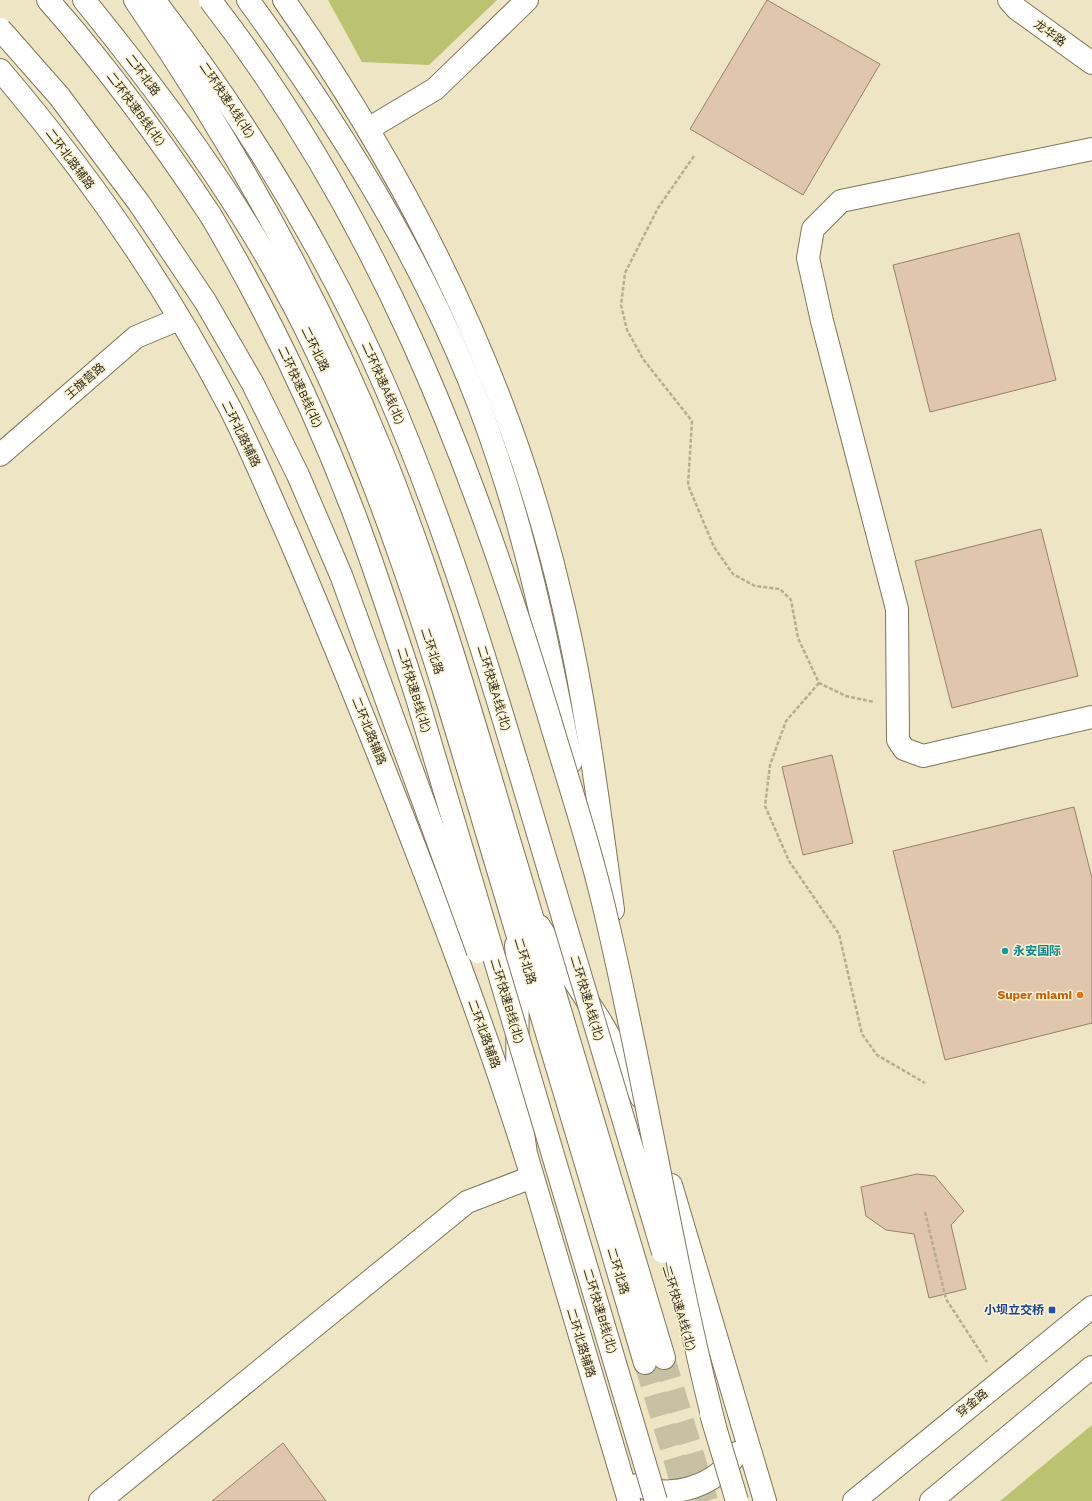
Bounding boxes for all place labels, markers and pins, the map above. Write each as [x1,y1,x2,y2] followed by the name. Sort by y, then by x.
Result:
[1013,944,1061,958] place label: 永安国际
[1000,946,1010,956] marker: 永安国际
[997,988,1072,1002] place label: Super miami
[1075,990,1085,1000] marker: Super miami
[984,1303,1044,1317] place label: 小坝立交桥
[1047,1305,1057,1315] marker: 小坝立交桥

